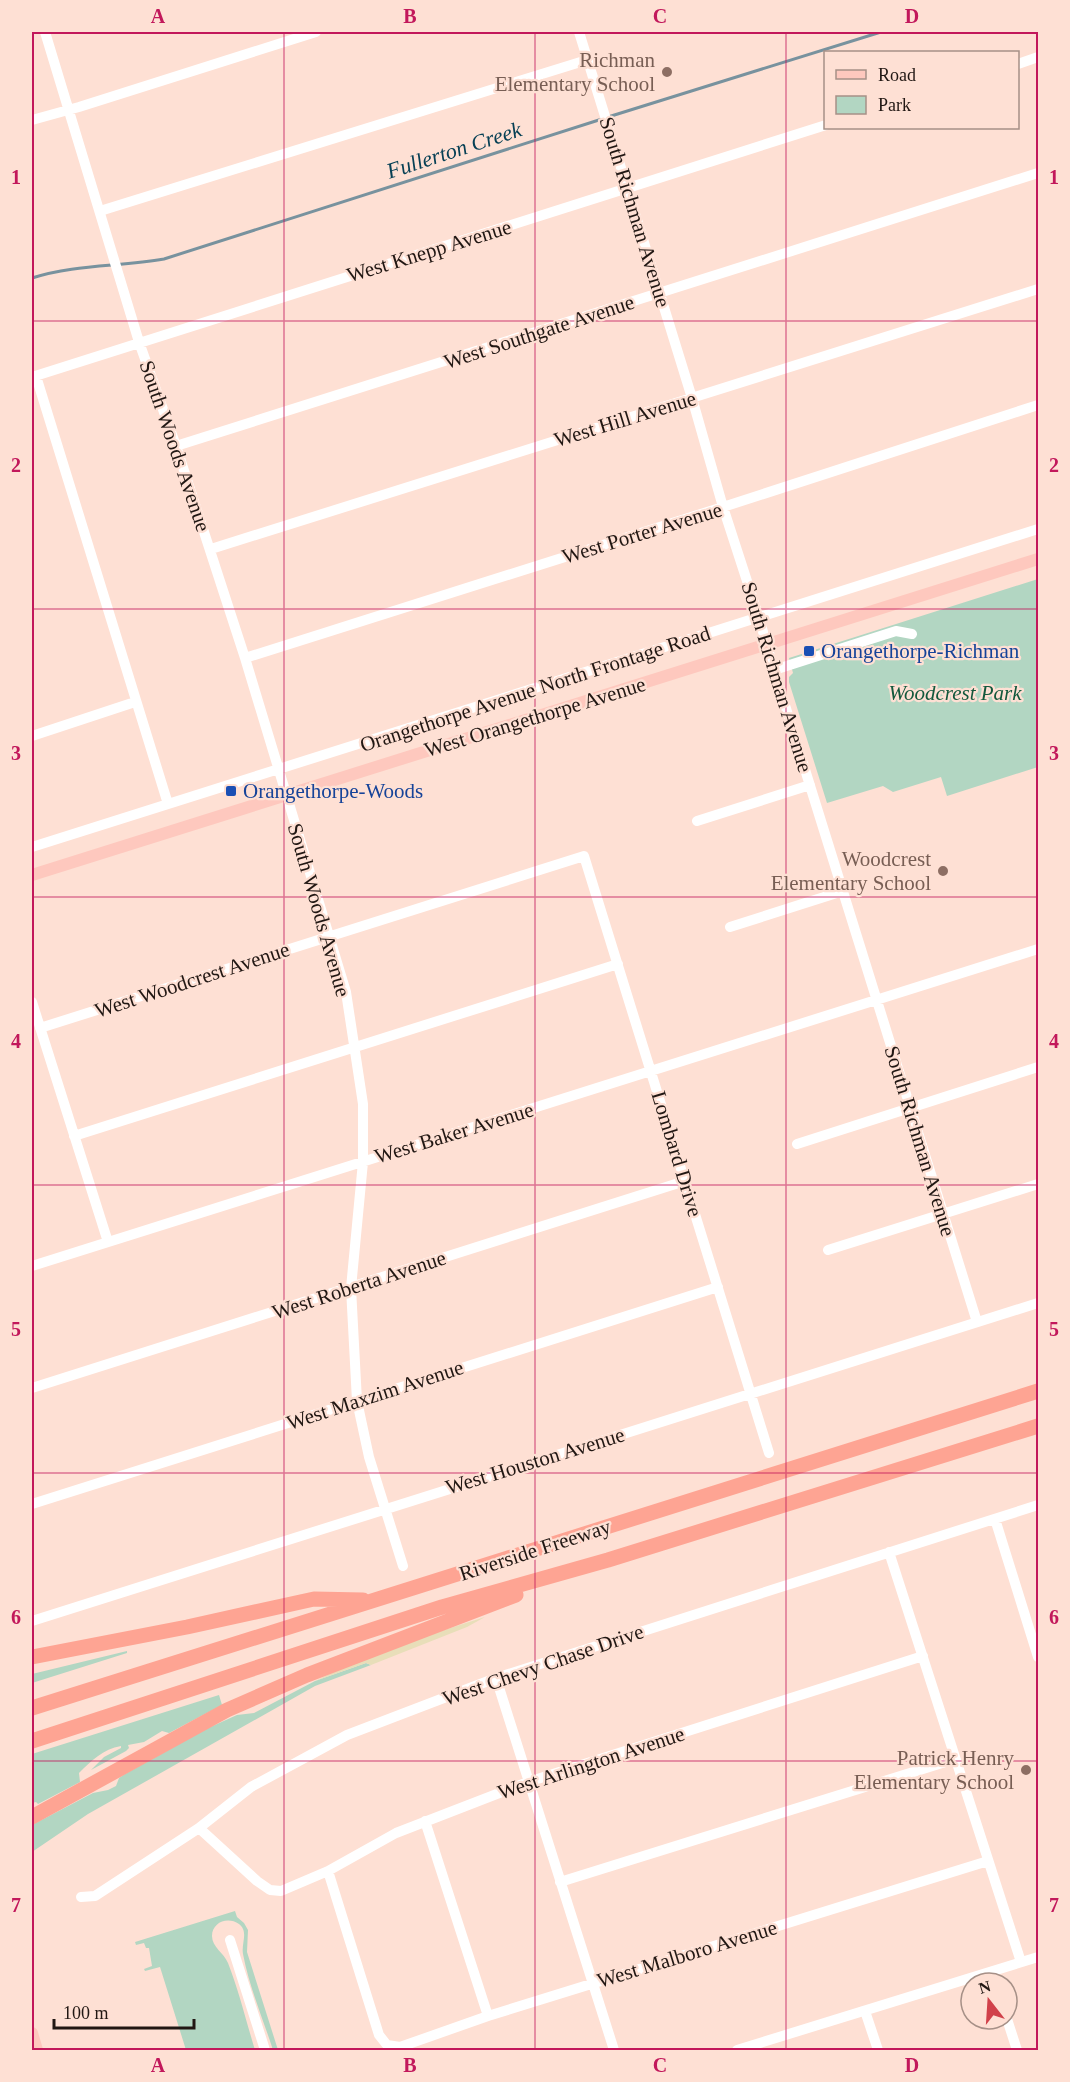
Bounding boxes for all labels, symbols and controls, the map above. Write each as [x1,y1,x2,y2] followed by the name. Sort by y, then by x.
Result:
[151,5,166,27] text: A
[403,5,417,27] text: B
[653,5,667,27] text: C
[905,5,919,27] text: D
[495,48,655,96] place label: Richman Elementary School
[824,51,1019,129] legend
[660,65,674,79] marker: Richman Elementary School
[878,65,916,85] text: Road
[878,95,911,115] text: Park
[595,114,675,310] street label: South Richman Avenue
[382,116,526,184] water label: Fullerton Creek
[11,166,21,188] text: 1
[1049,166,1059,188] text: 1
[344,215,514,287] street label: West Knepp Avenue
[441,290,637,374] street label: West Southgate Avenue
[134,357,216,535] street label: South Woods Avenue
[551,386,699,452] street label: West Hill Avenue
[11,454,21,476] text: 2
[1049,454,1059,476] text: 2
[559,497,725,569] street label: West Porter Avenue
[737,579,817,775] street label: South Richman Avenue
[357,621,714,757] street label: Orangethorpe Avenue North Frontage Road
[821,639,1020,663] place label: Orangethorpe-Richman
[802,644,816,658] marker: Orangethorpe-Richman
[422,672,648,762] street label: West Orangethorpe Avenue
[888,681,1022,705] park label: Woodcrest Park
[11,742,21,764] text: 3
[1049,742,1059,764] text: 3
[243,779,423,803] place label: Orangethorpe-Woods
[224,784,238,798] marker: Orangethorpe-Woods
[283,820,355,1000] street label: South Woods Avenue
[771,847,931,895] place label: Woodcrest Elementary School
[936,864,950,878] marker: Woodcrest Elementary School
[92,937,292,1023] street label: West Woodcrest Avenue
[11,1030,21,1052] text: 4
[1049,1030,1059,1052] text: 4
[880,1043,960,1239] street label: South Richman Avenue
[647,1088,707,1220] street label: Lombard Drive
[372,1097,536,1169] street label: West Baker Avenue
[269,1246,449,1324] street label: West Roberta Avenue
[11,1318,21,1340] text: 5
[1049,1318,1059,1340] text: 5
[284,1355,466,1435] street label: West Maxzim Avenue
[443,1422,627,1500] street label: West Houston Avenue
[456,1514,614,1586] street label: Riverside Freeway
[11,1606,21,1628] text: 6
[1049,1606,1059,1628] text: 6
[439,1619,647,1711] street label: West Chevy Chase Drive
[495,1721,687,1805] street label: West Arlington Avenue
[854,1746,1014,1794] place label: Patrick Henry Elementary School
[1019,1763,1033,1777] marker: Patrick Henry Elementary School
[11,1894,21,1916] text: 7
[1049,1894,1059,1916] text: 7
[594,1915,780,1993] street label: West Malboro Avenue
[959,1971,1019,2031] north arrow
[977,1977,993,1997] text: N
[54,1992,194,2030] scale bar
[63,2003,109,2023] text: 100 m
[151,2054,166,2076] text: A
[403,2054,417,2076] text: B
[653,2054,667,2076] text: C
[905,2054,919,2076] text: D

